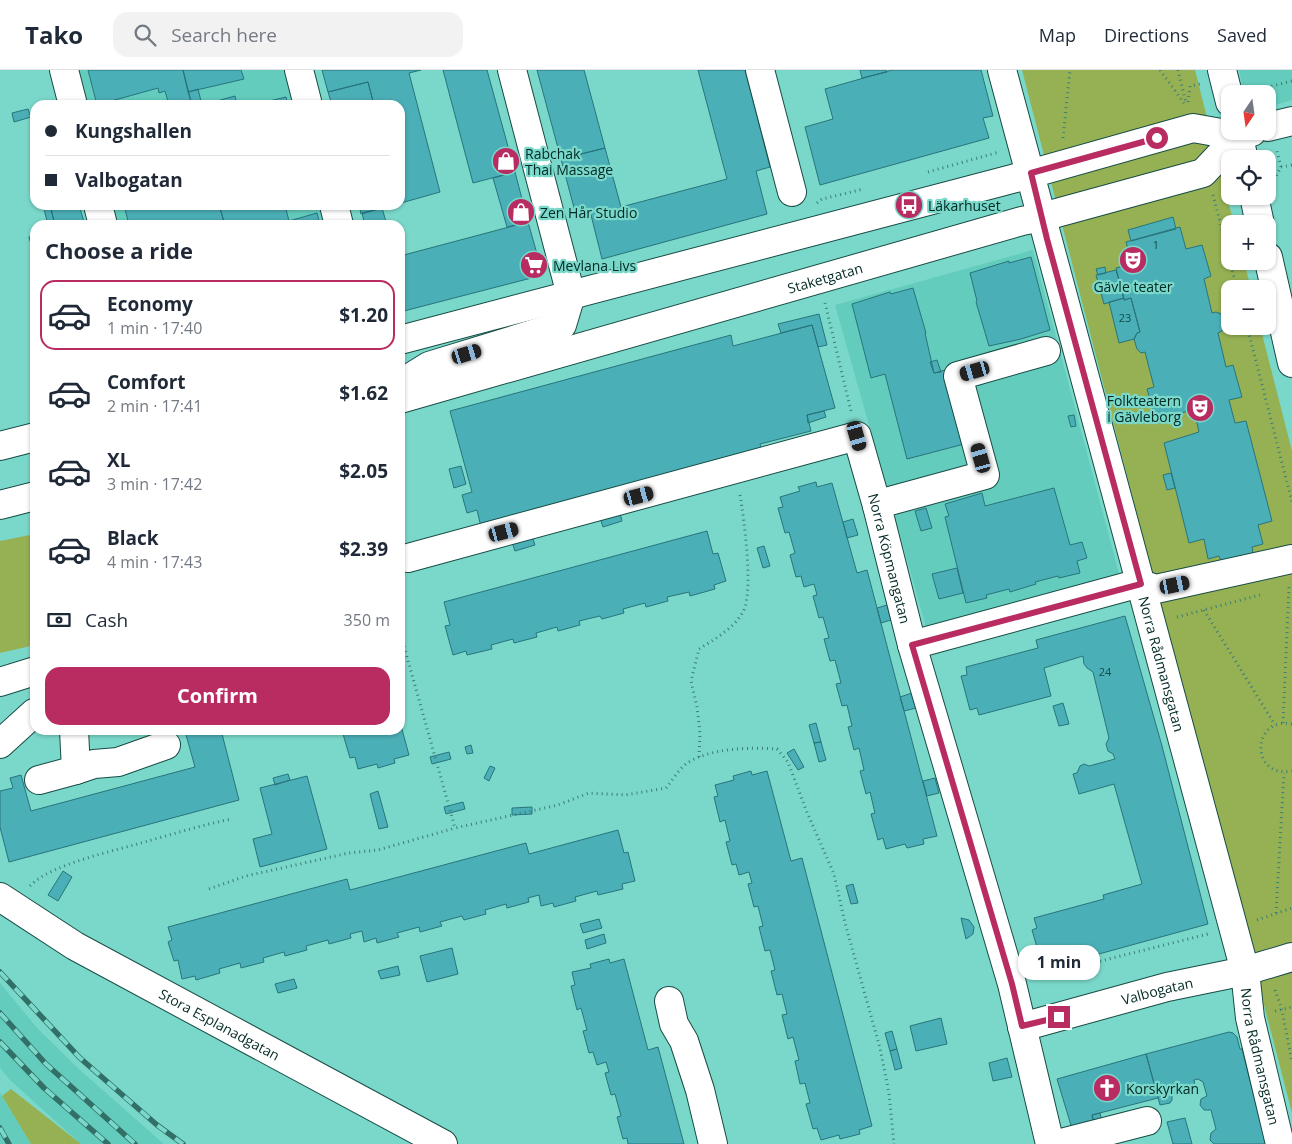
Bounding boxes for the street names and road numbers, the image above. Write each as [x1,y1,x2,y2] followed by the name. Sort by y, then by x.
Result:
[785,258,865,297] street label: Staketgatan
[864,491,916,625] street label: Norra Köpmangatan
[1135,594,1189,734] street label: Norra Rådmansgatan
[1119,972,1195,1009] street label: Valbogatan
[156,984,283,1064] street label: Stora Esplanadgatan
[1237,987,1285,1127] street label: Norra Rådmansgatan

